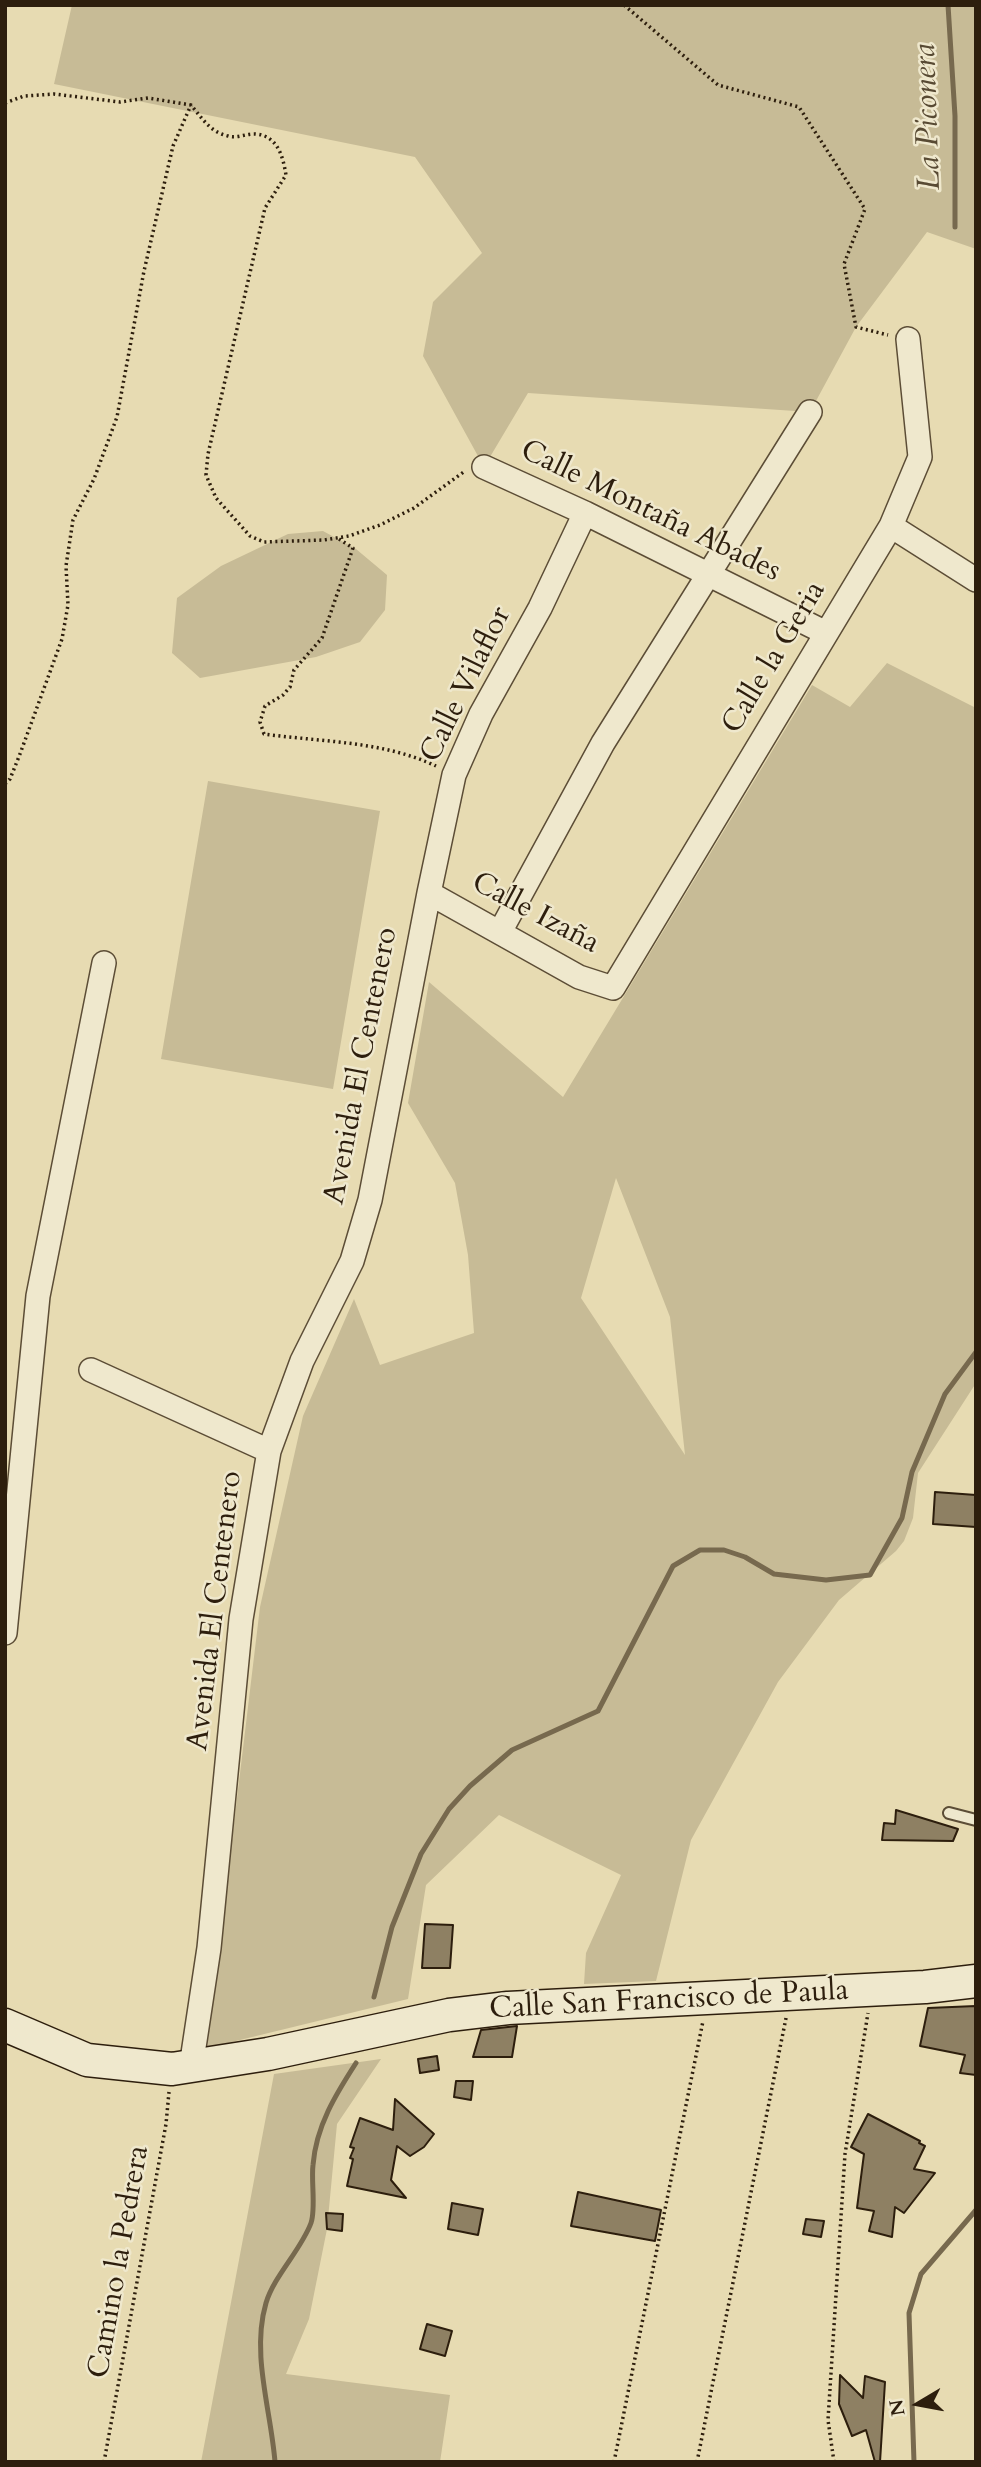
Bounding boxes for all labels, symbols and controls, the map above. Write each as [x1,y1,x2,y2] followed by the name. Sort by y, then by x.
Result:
[907,43,951,191] water label: La Piconera
[514,433,786,591] street label: Calle Montaña Abades
[715,575,835,741] street label: Calle la Geria
[414,602,520,768] street label: Calle Vilaflor
[465,865,605,963] street label: Calle Izaña
[317,924,407,1208] street label: Avenida El Centenero
[181,1469,251,1753] street label: Avenida El Centenero
[489,1974,849,2028] street label: Calle San Francisco de Paula
[82,2143,158,2381] street label: Camino la Pedrera
[883,2369,953,2439] north arrow
[883,2397,912,2418] text: N

